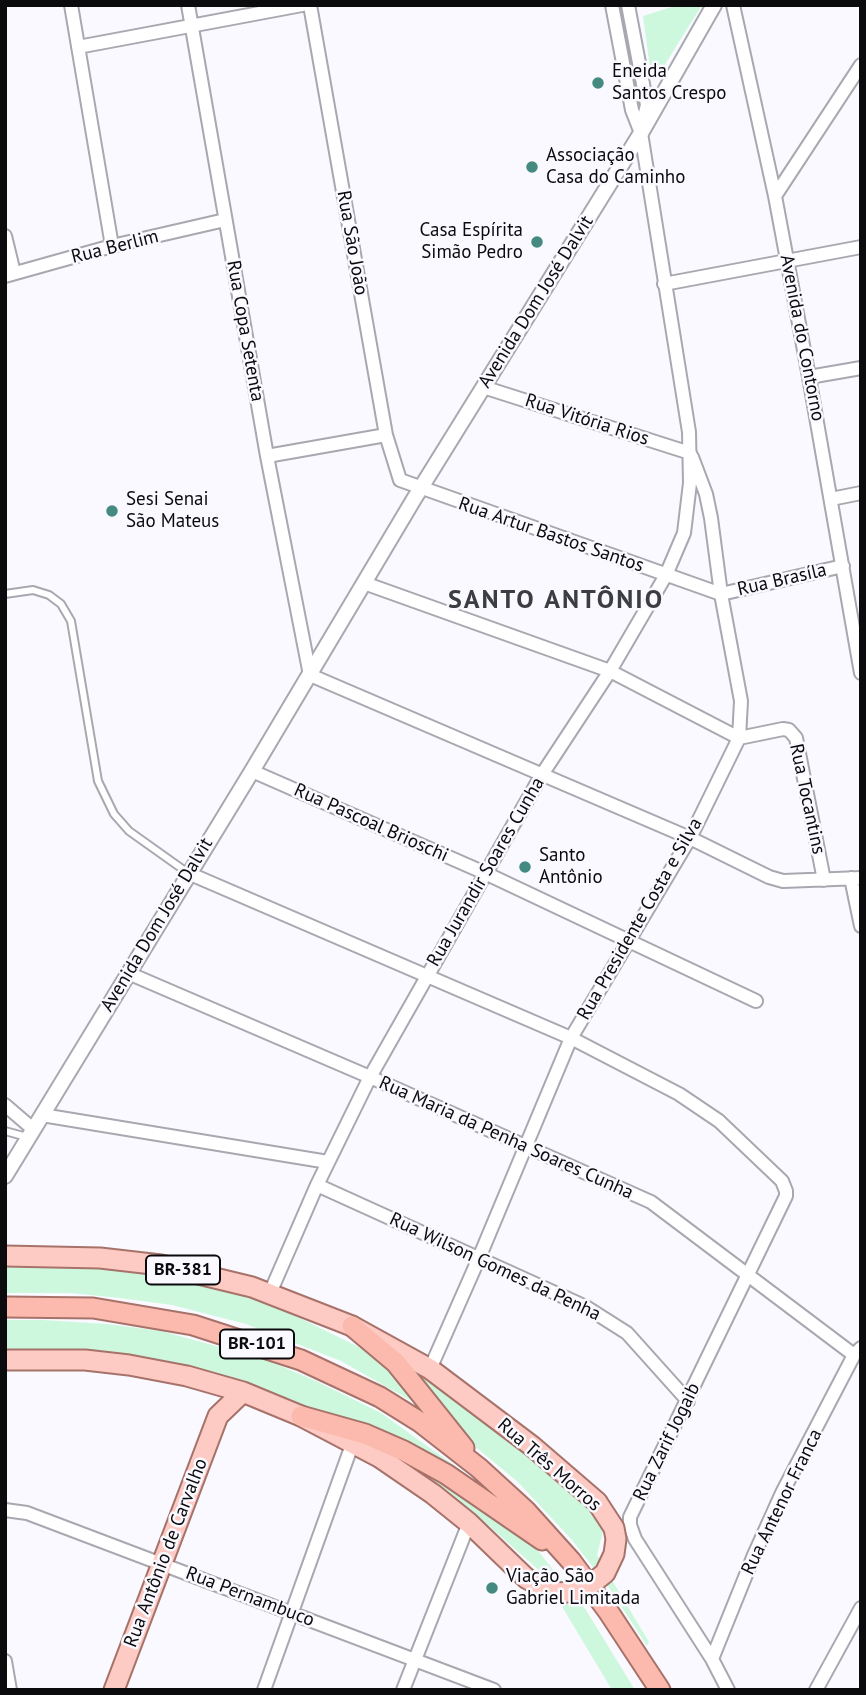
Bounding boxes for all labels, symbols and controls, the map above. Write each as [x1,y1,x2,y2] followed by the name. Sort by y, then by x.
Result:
[612,61,726,105] place label: Eneida Santos Crespo
[590,75,606,91] marker: Eneida Santos Crespo
[546,145,685,189] place label: Associação Casa do Caminho
[524,159,540,175] marker: Associação Casa do Caminho
[332,189,372,297] street label: Rua São João
[474,212,598,392] street label: Avenida Dom José Dalvit
[420,220,523,264] place label: Casa Espírita Simão Pedro
[69,225,161,269] street label: Rua Berlim
[529,234,545,250] marker: Casa Espírita Simão Pedro
[775,253,829,423] street label: Avenida do Contorno
[221,259,269,403] street label: Rua Copa Setenta
[522,389,652,451] street label: Rua Vitória Rios
[126,489,219,533] place label: Sesi Senai São Mateus
[455,493,647,577] street label: Rua Artur Bastos Santos
[104,503,120,519] marker: Sesi Senai São Mateus
[735,559,829,601] street label: Rua Brasíla
[450,585,662,617] district label: SANTO ANTÔNIO
[784,742,830,856] street label: Rua Tocantins
[422,773,550,971] street label: Rua Jurandir Soares Cunha
[290,779,452,867] street label: Rua Pascoal Brioschi
[573,814,707,1024] street label: Rua Presidente Costa e Silva
[96,834,218,1016] street label: Avenida Dom José Dalvit
[539,845,603,889] place label: Santo Antônio
[517,859,533,875] marker: Santo Antônio
[375,1071,637,1205] street label: Rua Maria da Penha Soares Cunha
[386,1208,604,1326] street label: Rua Wilson Gomes da Penha
[146,1255,220,1284] road number: BR-381
[220,1330,294,1358] road number: BR-101
[629,1379,705,1505] street label: Rua Zarif Jogaib
[493,1414,605,1516] street label: Rua Três Morros
[737,1425,827,1579] street label: Rua Antenor Franca
[119,1455,213,1651] street label: Rua Antônio de Carvalho
[182,1562,318,1632] street label: Rua Pernambuco
[506,1566,640,1610] place label: Viação São Gabriel Limitada
[484,1580,500,1596] marker: Viação São Gabriel Limitada

